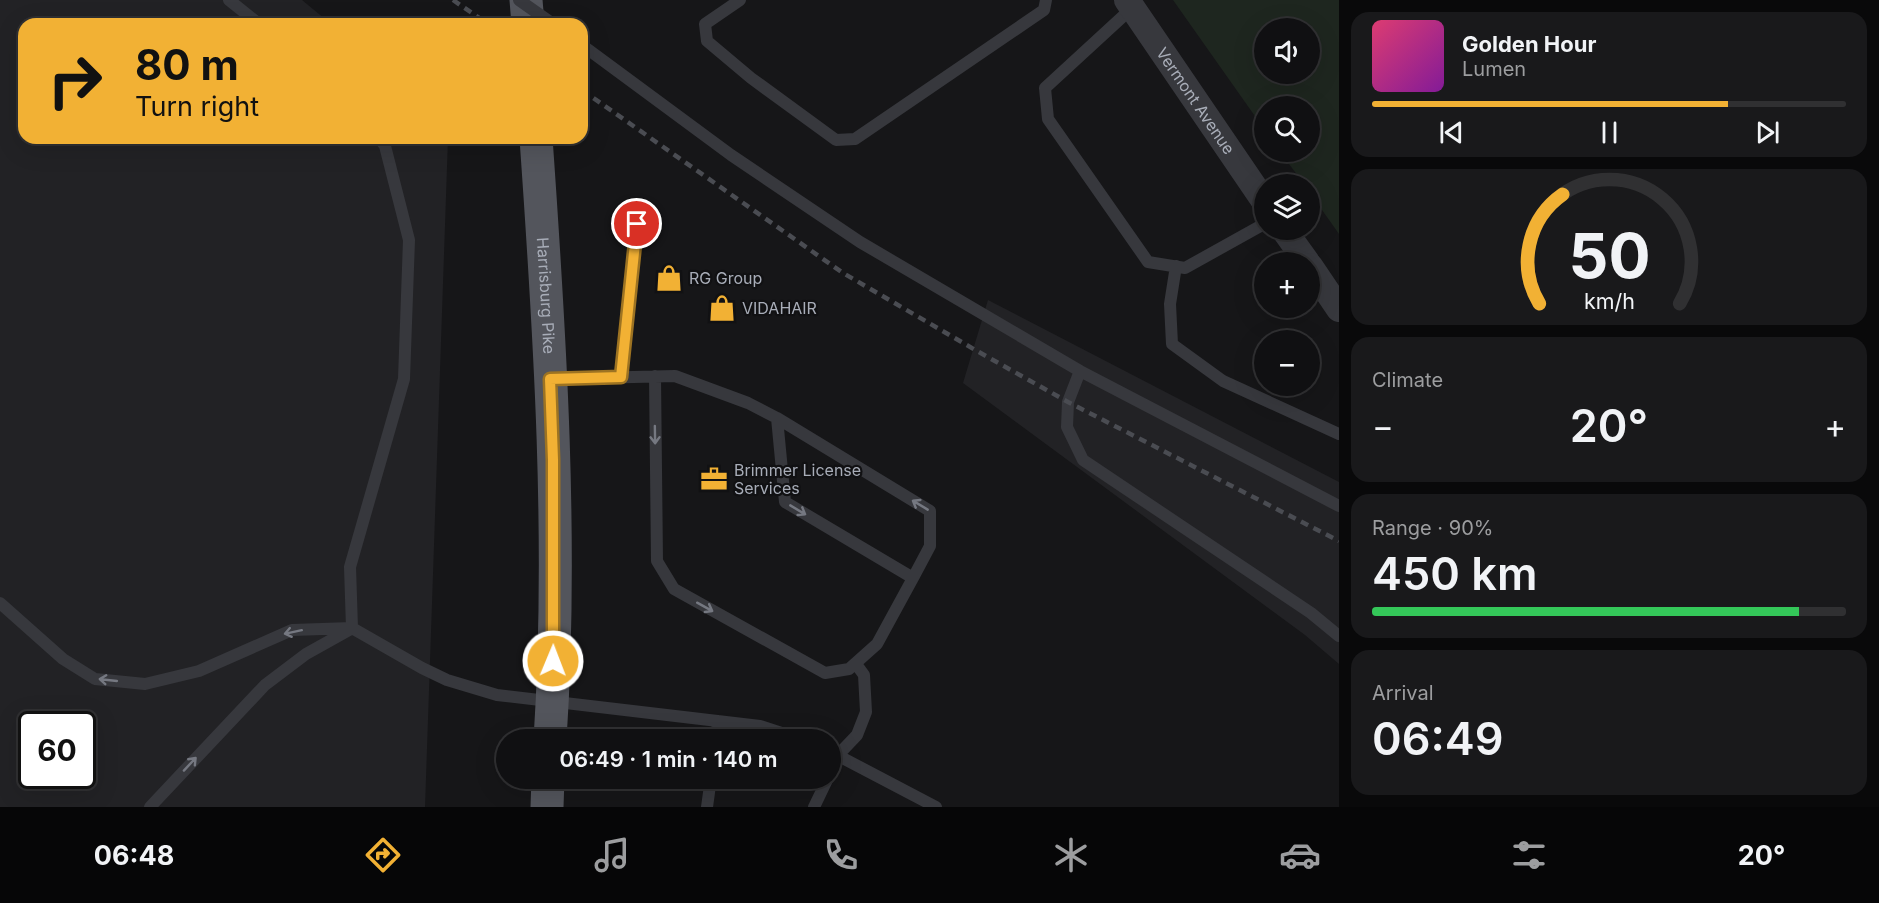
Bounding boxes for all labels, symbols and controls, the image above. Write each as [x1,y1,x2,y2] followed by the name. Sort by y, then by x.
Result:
[1254,18,1320,396] map controls
[1254,18,1320,84] button: sound
[1462,31,1596,57] text: Golden Hour
[135,39,239,90] text: 80 m
[36,42,114,120] icon: right
[1152,44,1239,158] street label: Vermont Avenue
[1462,57,1526,81] text: Lumen
[135,90,259,123] text: Turn right
[1254,96,1320,162] button: search
[1435,116,1468,149] icon: previous
[1593,116,1626,149] icon: pause
[1751,116,1784,149] icon: next
[1254,174,1320,240] button: layers
[611,198,662,249] pin
[620,207,653,240] icon: arrive
[1568,218,1650,293] text: 50
[533,236,560,355] street label: Harrisburg Pike
[1254,252,1320,318] button: +
[654,263,684,293] shop icon: RG Group
[689,268,762,288] place label: RG Group
[1584,288,1634,314] text: km/h
[707,293,737,323] shop icon: VIDAHAIR
[742,298,817,318] place label: VIDAHAIR
[1254,330,1320,396] button: −
[1372,368,1443,392] text: Climate
[1570,398,1648,453] text: 20°
[1372,406,1394,446] text: −
[1824,406,1846,446] text: +
[649,424,661,444] one-way arrow
[734,460,861,498] place label: Brimmer License Services
[699,464,729,494] office icon: Brimmer License Services
[912,498,929,510] one-way arrow
[790,505,807,517] one-way arrow
[1372,516,1493,540] text: Range · 90%
[1372,546,1537,601] text: 450 km
[696,601,713,613] one-way arrow
[284,627,304,638] one-way arrow
[521,629,585,693] position arrow
[99,674,119,685] one-way arrow
[1372,681,1434,705] text: Arrival
[18,711,96,789] speed limit sign: 60
[1372,711,1504,766] text: 06:49
[559,746,778,772] text: 06:49 · 1 min · 140 m
[183,757,197,772] one-way arrow
[362,834,404,876] icon: directions
[591,834,633,876] icon: music
[820,834,862,876] icon: phone
[1050,834,1092,876] icon: climate
[1279,834,1321,876] icon: car
[1508,834,1550,876] icon: filters
[94,839,174,872] text: 06:48
[1738,839,1785,872] text: 20°

